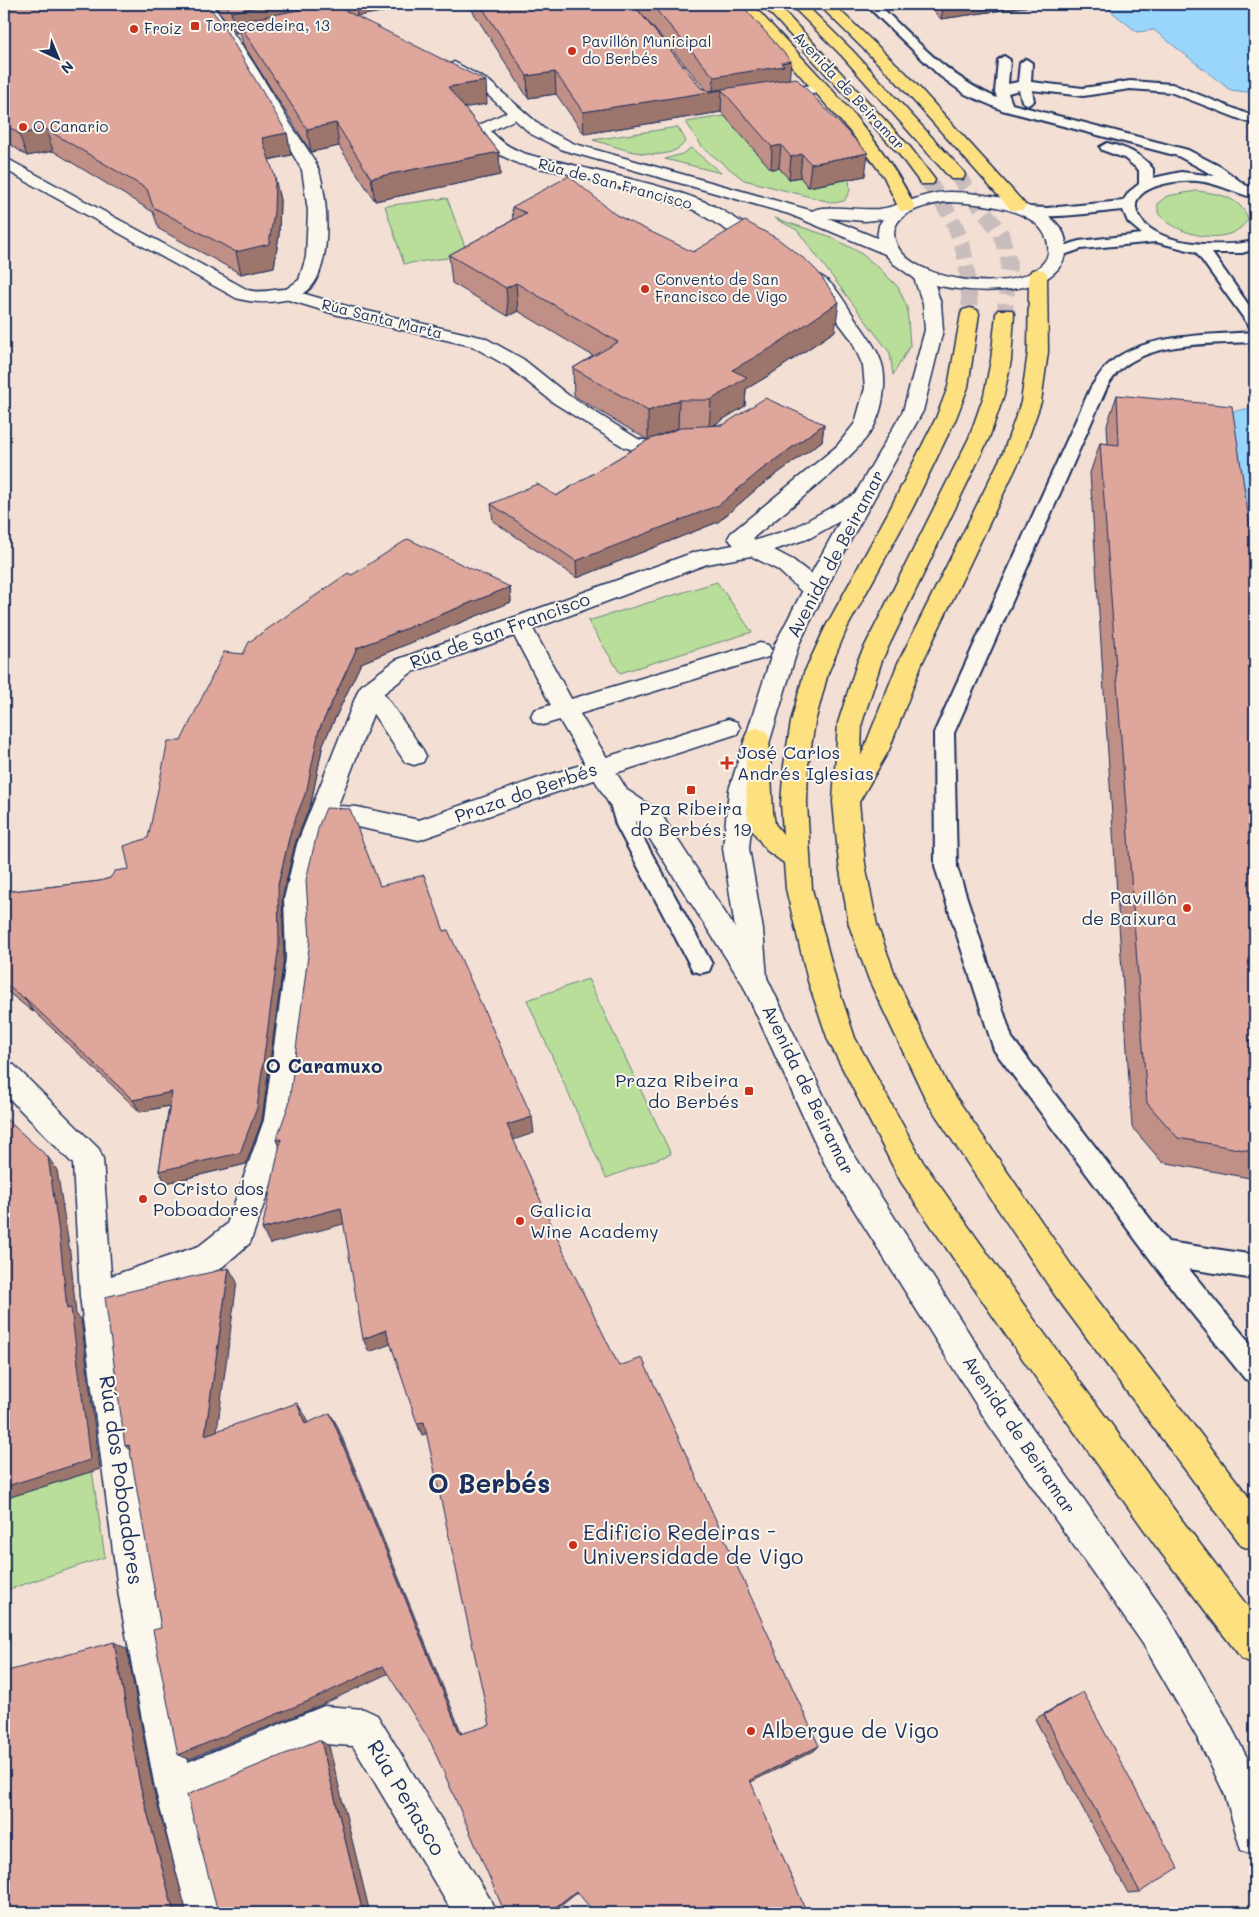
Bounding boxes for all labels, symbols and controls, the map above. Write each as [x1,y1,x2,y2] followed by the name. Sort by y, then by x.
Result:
[205,15,330,35] place label: Torrecedeira, 13
[144,18,182,38] place label: Froiz
[189,20,201,32] marker: Torrecedeira, 13
[128,23,140,35] marker: Froiz
[790,27,910,154] street label: Avenida de Beiramar
[582,31,711,68] place label: Pavillón Municipal do Berbés
[32,32,82,82] north arrow
[566,45,578,57] marker: Pavillón Municipal do Berbés
[57,57,78,78] text: N
[33,116,109,136] place label: O Canario
[17,121,29,133] marker: O Canario
[536,153,694,213] street label: Rúa de San Francisco
[655,269,787,306] place label: Convento de San Francisco de Vigo
[639,283,651,295] marker: Convento de San Francisco de Vigo
[320,293,445,343] street label: Rúa Santa Marta
[781,466,889,641] street label: Avenida de Beiramar
[406,586,593,674] street label: Rúa de San Francisco
[737,740,874,785] place label: José Carlos Andrés Iglesias
[451,756,600,828] street label: Praza do Berbés
[721,757,733,769] marker: José Carlos Andrés Iglesias
[685,784,697,796] marker: Pza Ribeira do Berbés, 19
[631,796,752,841] place label: Pza Ribeira do Berbés, 19
[1082,885,1177,930] place label: Pavillón de Baixura
[1181,902,1193,914] marker: Pavillón de Baixura
[757,1001,860,1178] street label: Avenida de Beiramar
[265,1053,383,1078] district label: O Caramuxo
[615,1068,739,1113] place label: Praza Ribeira do Berbés
[743,1085,755,1097] marker: Praza Ribeira do Berbés
[153,1176,264,1221] place label: O Cristo dos Poboadores
[137,1193,149,1205] marker: O Cristo dos Poboadores
[530,1198,659,1243] place label: Galicia Wine Academy
[514,1215,526,1227] marker: Galicia Wine Academy
[958,1351,1082,1518] street label: Avenida de Beiramar
[94,1373,151,1586] street label: Rúa dos Poboadores
[428,1466,550,1500] district label: O Berbés
[583,1518,803,1569] place label: Edificio Redeiras - Universidade de Vigo
[567,1539,579,1551] marker: Edificio Redeiras - Universidade de Vigo
[761,1716,939,1743] place label: Albergue de Vigo
[745,1725,757,1737] marker: Albergue de Vigo
[362,1734,452,1860] street label: Rúa Peñasco

